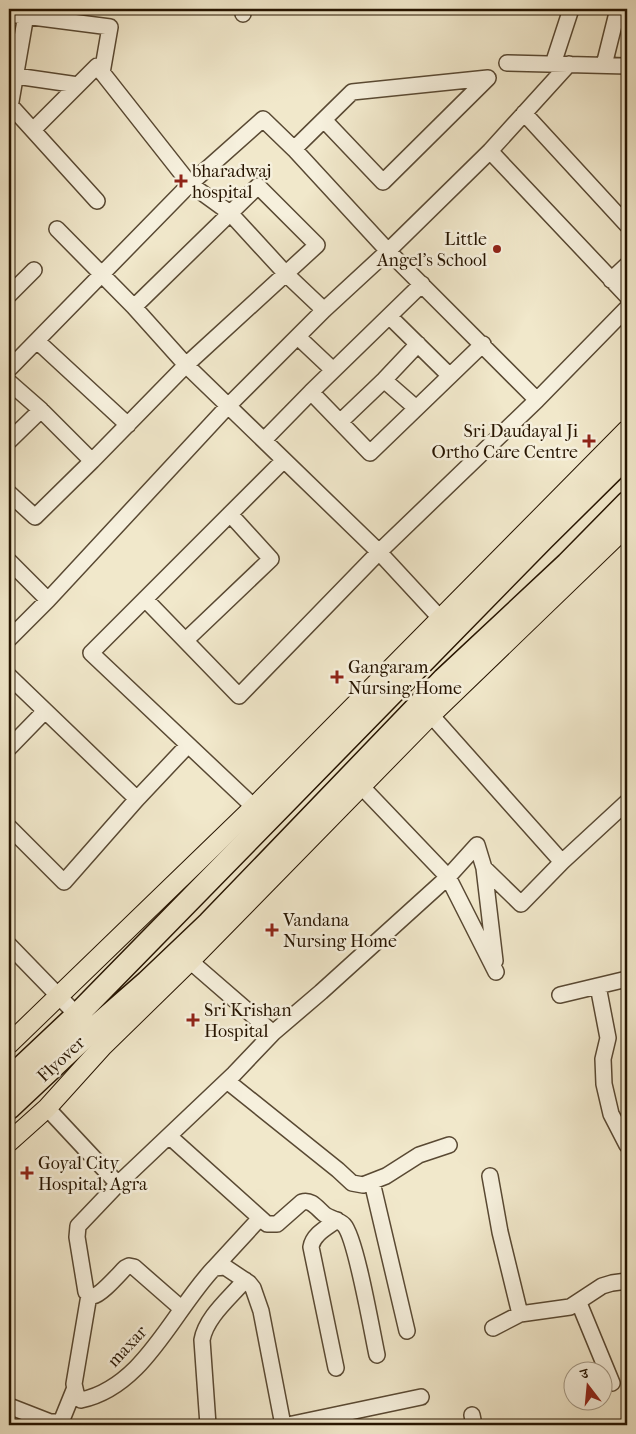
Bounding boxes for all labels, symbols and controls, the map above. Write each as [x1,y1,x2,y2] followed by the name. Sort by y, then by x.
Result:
[191,161,271,203] place label: bharadwaj hospital
[174,174,188,188] marker: bharadwaj hospital
[376,229,487,271] place label: Little Angel's School
[491,243,503,255] marker: Little Angel's School
[432,421,579,463] place label: Sri Daudayal Ji Ortho Care Centre
[582,434,596,448] marker: Sri Daudayal Ji Ortho Care Centre
[348,657,462,699] place label: Gangaram Nursing Home
[330,670,344,684] marker: Gangaram Nursing Home
[282,910,397,952] place label: Vandana Nursing Home
[265,923,279,937] marker: Vandana Nursing Home
[204,1000,292,1042] place label: Sri Krishan Hospital
[186,1013,200,1027] marker: Sri Krishan Hospital
[33,1032,90,1087] street label: Flyover
[38,1153,148,1195] place label: Goyal City Hospital, Agra
[20,1166,34,1180] marker: Goyal City Hospital, Agra
[103,1321,152,1371] street label: maxar
[564,1362,614,1412] north arrow
[578,1365,591,1383] text: उ

